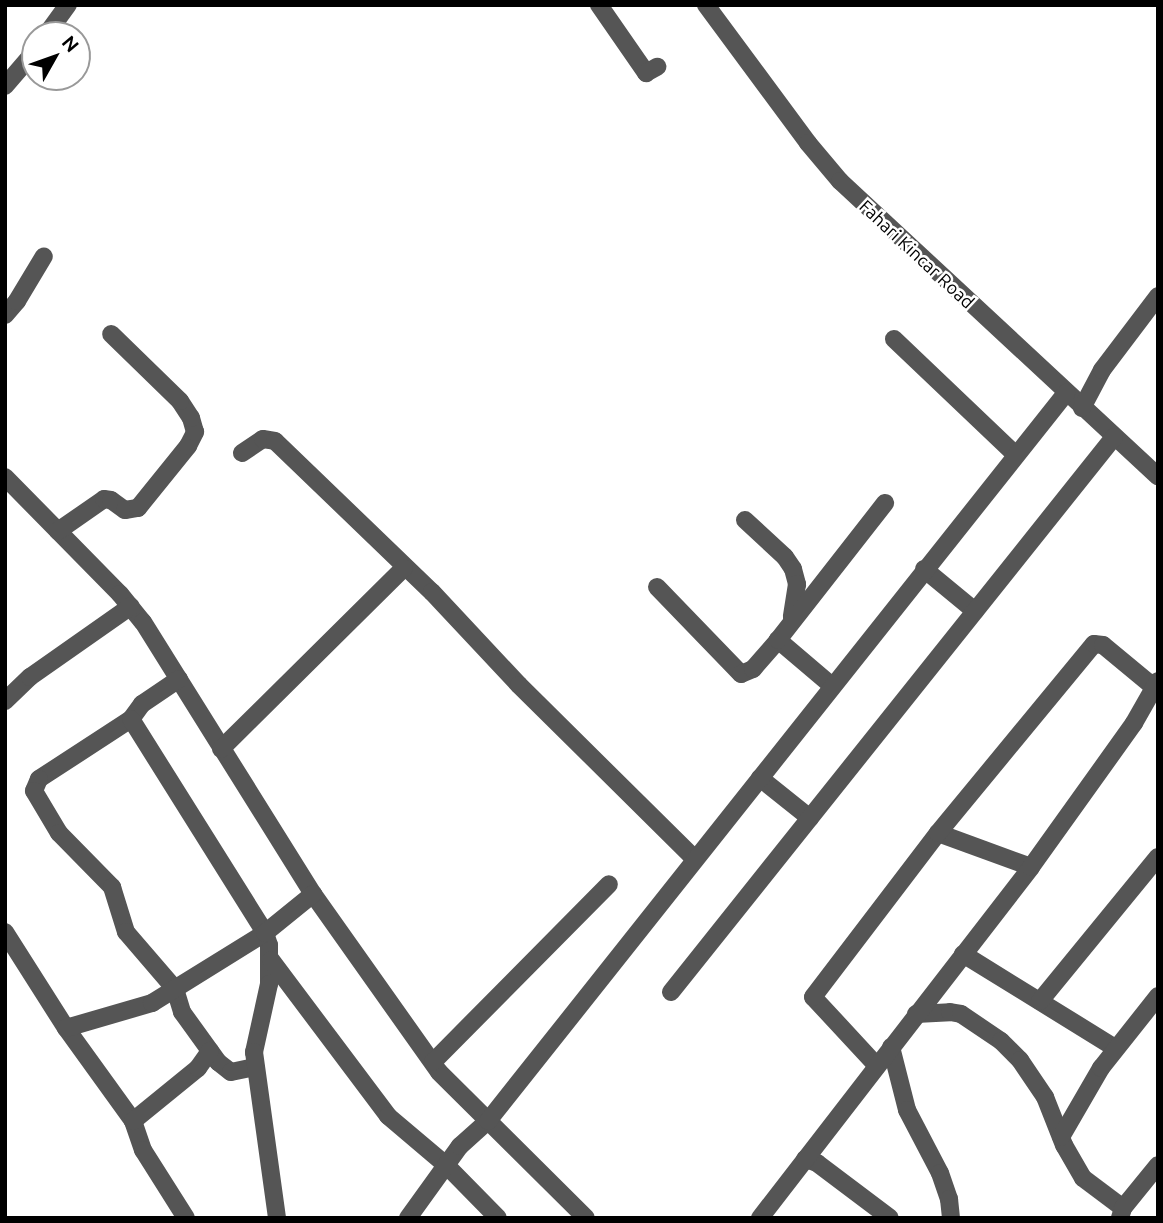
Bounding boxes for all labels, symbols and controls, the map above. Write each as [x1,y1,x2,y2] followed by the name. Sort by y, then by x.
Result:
[21,21,91,91] north arrow
[58,31,84,56] text: N
[855,195,979,313] street label: Fahari Kincar Road

